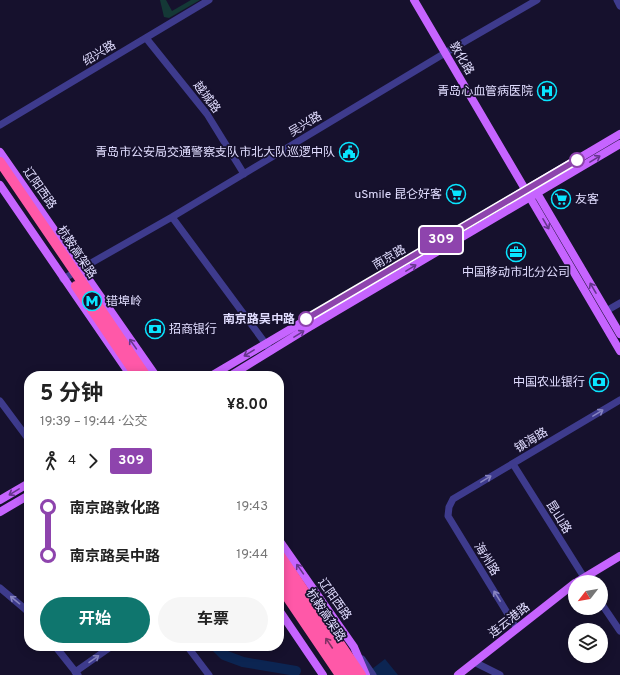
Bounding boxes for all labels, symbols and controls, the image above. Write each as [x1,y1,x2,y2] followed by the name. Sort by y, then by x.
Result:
[80,38,119,70] street label: 绍兴路
[445,39,477,78] street label: 敦化路
[189,78,223,117] street label: 越城路
[536,80,558,102] hospital icon: 青岛心血管病医院
[437,84,533,100] place label: 青岛心血管病医院
[286,109,325,141] street label: 吴兴路
[338,141,360,163] public building icon: 青岛市公安局交通警察支队市北大队巡逻中队
[95,145,335,161] place label: 青岛市公安局交通警察支队市北大队巡逻中队
[569,152,585,168] unlabelled marker
[589,154,601,162] one-way arrow
[19,164,60,213] street label: 辽阳西路
[445,183,467,205] supermarket icon: uSmile 昆仑好客
[354,187,442,203] place label: uSmile 昆仑好客
[550,188,572,210] supermarket icon: 友客
[575,192,599,208] place label: 友客
[542,217,550,229] one-way arrow
[53,223,100,282] street label: 杭鞍高架路
[418,227,464,253] line badge: 309
[428,231,454,248] text: 309
[505,241,527,263] office icon: 中国移动市北分公司
[370,242,409,274] street label: 南京路
[405,263,417,271] one-way arrow
[462,265,570,281] place label: 中国移动市北分公司
[589,282,597,294] one-way arrow
[81,290,103,312] metro station icon: 错埠岭
[106,294,142,310] place label: 错埠岭
[298,311,314,327] marker: 南京路吴中路
[223,312,295,328] place label: 南京路吴中路
[144,318,166,340] bank icon: 招商银行
[169,322,217,338] place label: 招商银行
[293,329,305,337] one-way arrow
[129,339,137,350] one-way arrow
[243,350,255,358] one-way arrow
[588,371,610,393] bank icon: 中国农业银行
[513,375,585,391] place label: 中国农业银行
[40,381,103,408] text: 5 分钟
[226,396,268,415] text: ¥8.00
[592,409,604,417] one-way arrow
[40,414,147,430] text: 19:39 – 19:44 · 公交
[512,425,551,457] street label: 镇海路
[40,450,62,472] icon: walk
[82,450,104,472] icon: forward
[118,452,144,469] text: 309
[68,453,76,469] text: 4
[480,475,492,483] one-way arrow
[9,487,20,496] one-way arrow
[542,498,574,537] street label: 昆山路
[237,499,268,515] text: 19:43
[70,500,160,519] text: 南京路敦化路
[470,540,502,579] street label: 海州路
[236,547,268,563] text: 19:44
[70,548,160,567] text: 南京路吴中路
[296,564,304,575] one-way arrow
[314,575,355,624] street label: 辽阳西路
[568,575,608,615] north arrow
[568,575,608,663] map controls
[302,586,349,645] street label: 杭鞍高架路
[493,591,501,602] one-way arrow
[10,596,20,605] one-way arrow
[40,597,150,643] button: 开始
[158,597,268,643] button: 车票
[486,600,533,642] street label: 连云港路
[568,623,608,663] button: layers
[325,638,333,649] one-way arrow
[88,655,99,663] one-way arrow

